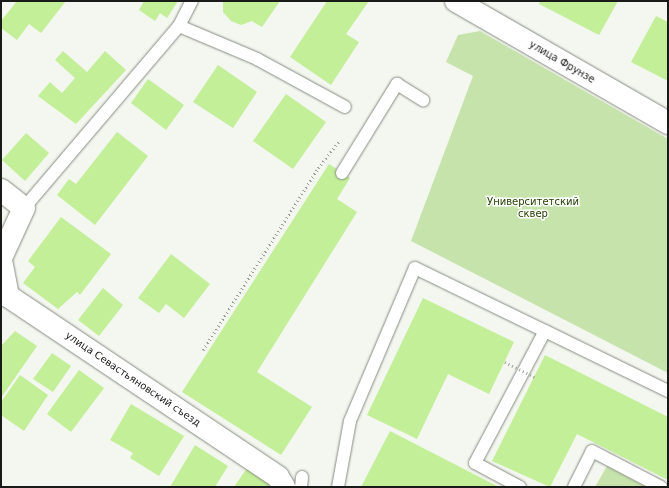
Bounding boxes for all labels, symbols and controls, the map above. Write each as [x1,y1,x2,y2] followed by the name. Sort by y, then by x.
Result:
[527,38,597,86] street label: улица Фрунзе
[487,195,579,218] park label: Университетский сквер
[63,329,203,429] street label: улица Севастьяновский съезд

